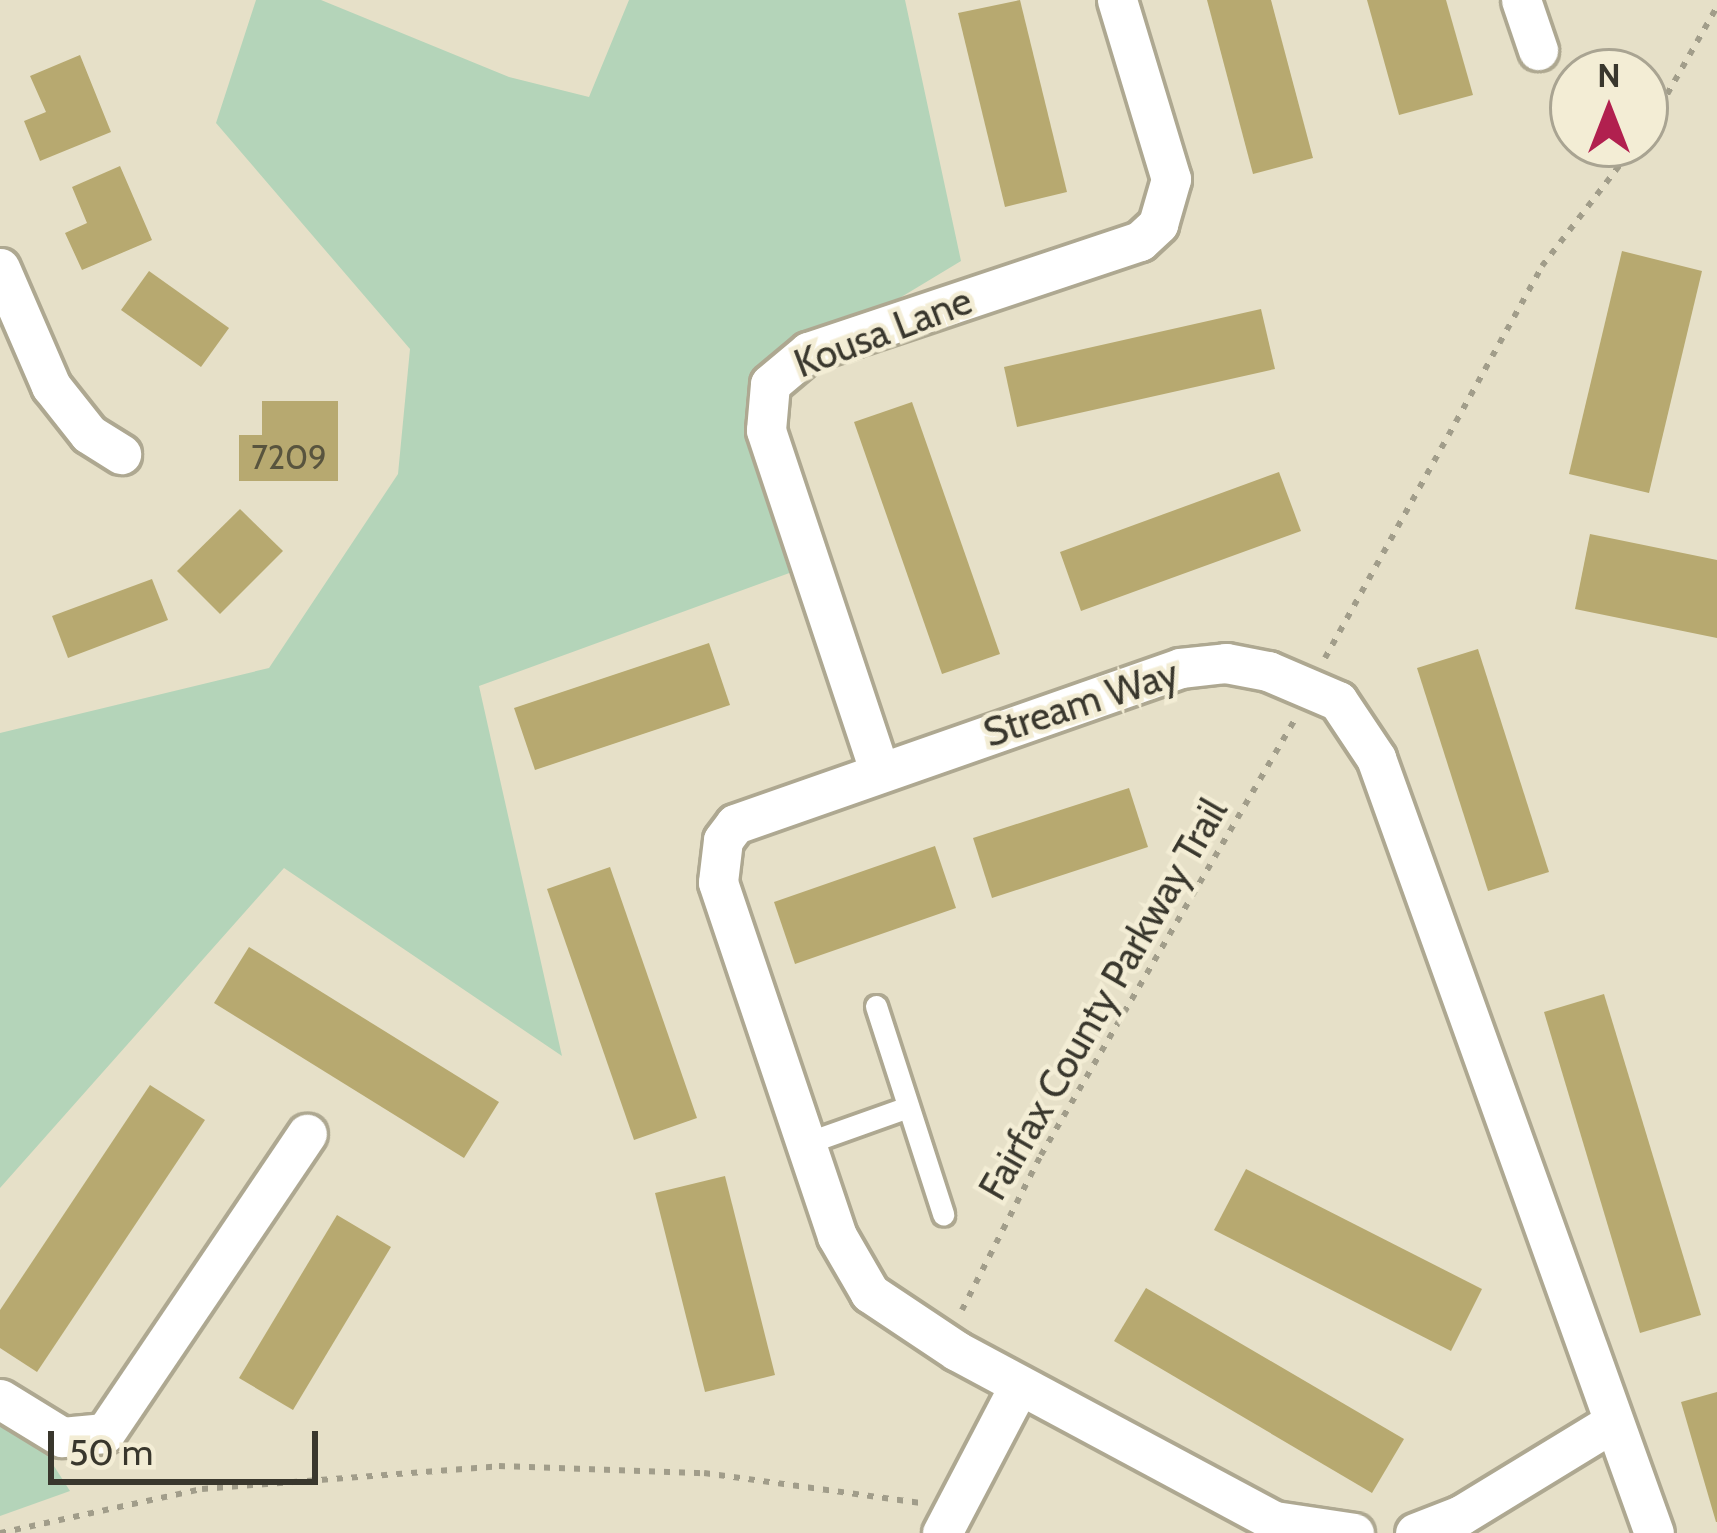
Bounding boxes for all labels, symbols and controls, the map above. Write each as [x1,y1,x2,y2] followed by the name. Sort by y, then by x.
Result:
[1549,48,1669,168] north arrow
[1597,55,1621,95] text: N
[788,277,978,387] street label: Kousa Lane
[251,438,327,478] house number: 7209
[978,650,1184,756] street label: Stream Way
[969,790,1237,1208] street label: Fairfax County Parkway Trail
[54,1407,324,1481] scale bar
[69,1430,153,1474] text: 50 m

